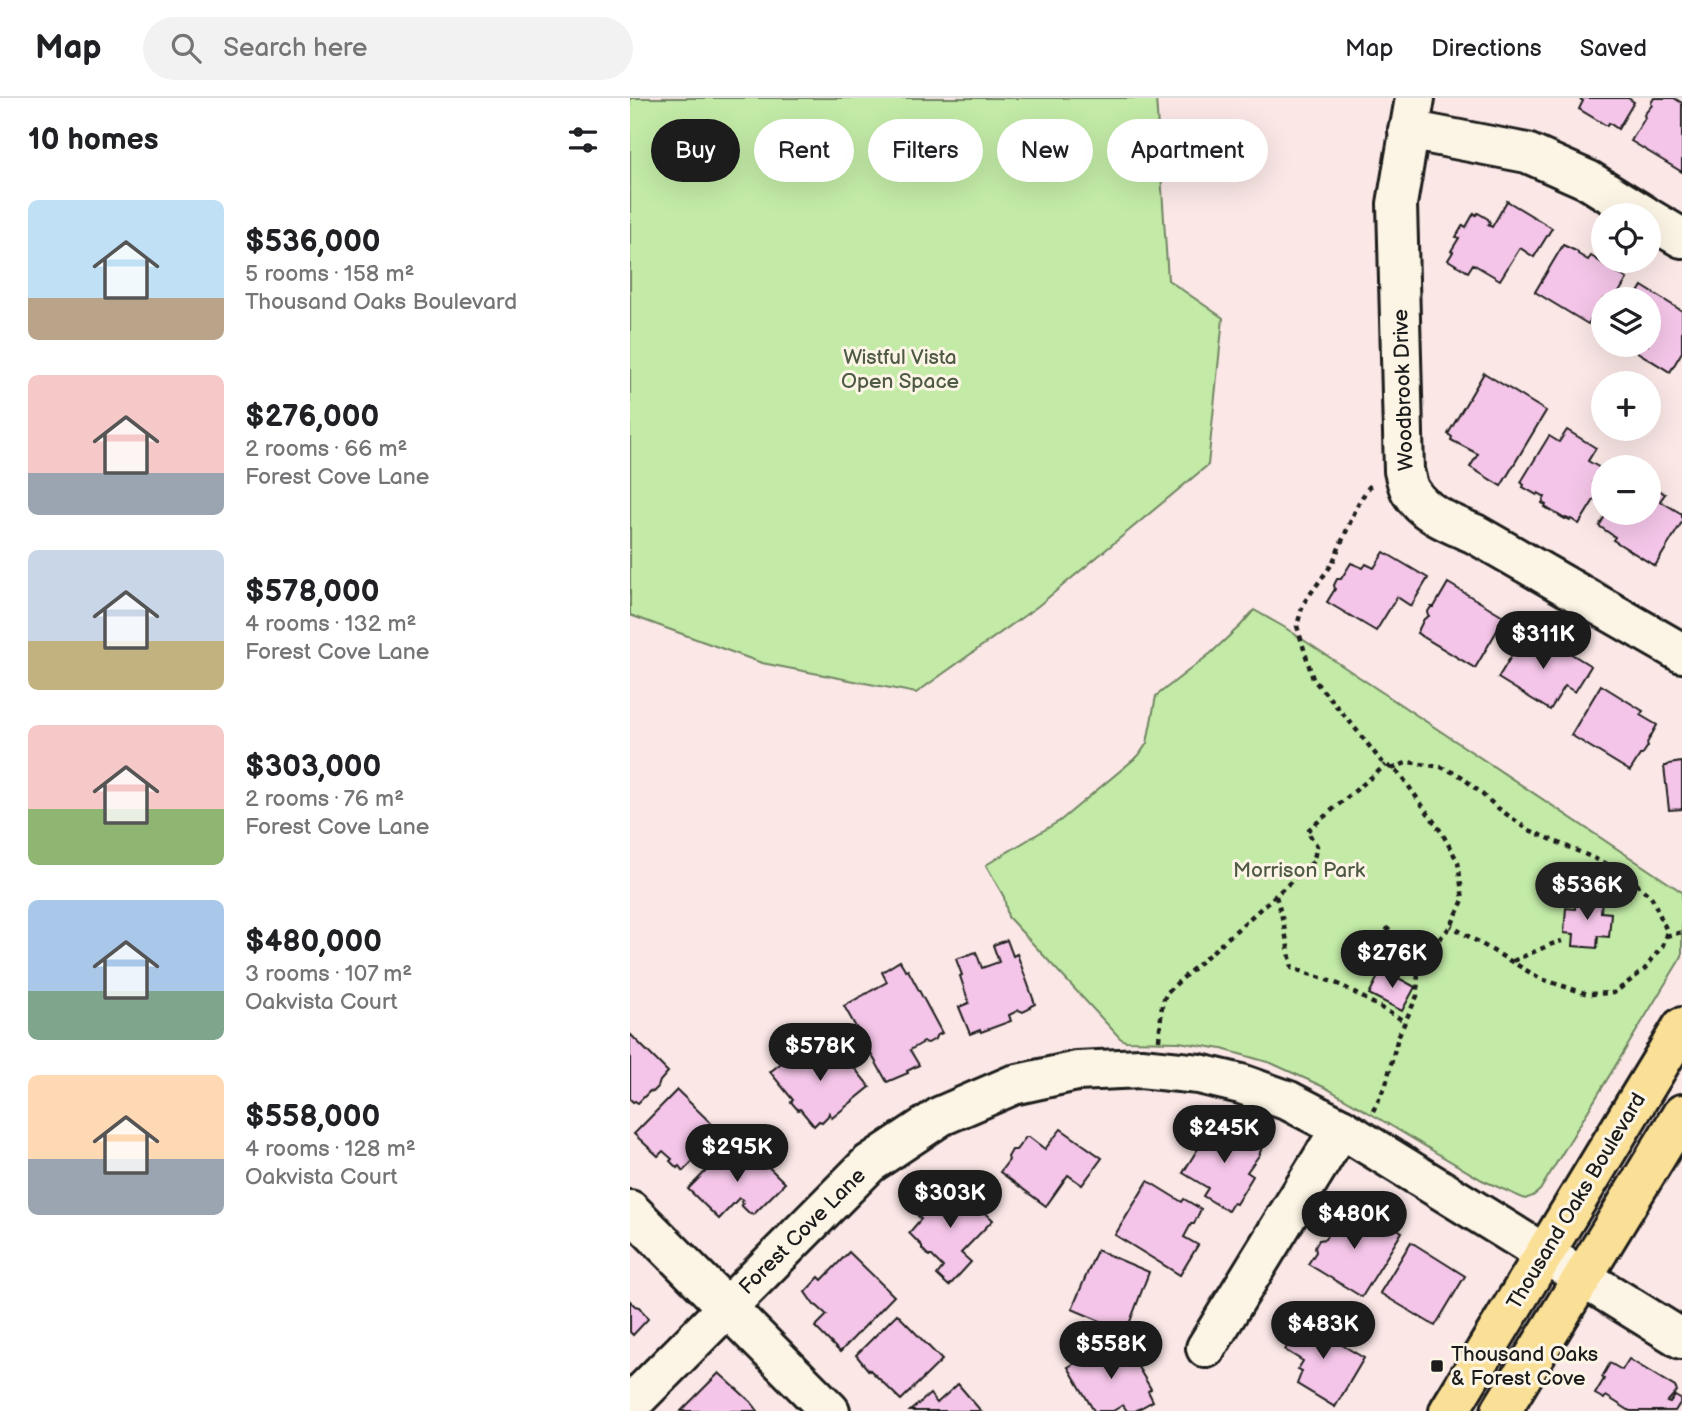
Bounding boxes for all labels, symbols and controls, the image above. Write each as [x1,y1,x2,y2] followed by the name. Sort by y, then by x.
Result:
[143,17,633,80] search box
[35,28,101,68] text: Map
[167,29,205,67] icon: search
[223,33,367,64] text: Search here
[1345,34,1393,63] text: Map
[1431,34,1542,63] text: Directions
[1580,34,1647,63] text: Saved
[651,119,740,182] chip: Buy
[754,119,854,182] chip: Rent
[868,119,983,182] chip: Filters
[997,119,1093,182] chip: New
[1107,119,1268,182] chip: Apartment
[564,121,602,159] icon: filters
[28,122,159,158] text: 10 homes
[1591,203,1661,525] map controls
[1591,203,1661,273] button: locate
[245,224,381,260] text: $536,000
[84,228,168,312] icon: home
[245,260,414,288] text: 5 rooms · 158 m²
[1591,287,1661,357] button: layers
[245,288,517,316] text: Thousand Oaks Boulevard
[1388,309,1419,471] street label: Woodbrook Drive
[841,345,959,394] park label: Wistful Vista Open Space
[1591,371,1661,441] button: +
[245,399,379,435] text: $276,000
[84,403,168,487] icon: home
[245,435,407,463] text: 2 rooms · 66 m²
[1591,455,1661,525] button: −
[245,463,429,491] text: Forest Cove Lane
[245,574,379,610] text: $578,000
[84,578,168,662] icon: home
[245,610,416,638] text: 4 rooms · 132 m²
[1494,612,1592,671] pin: $311K
[1511,620,1575,648] text: $311K
[245,638,429,666] text: Forest Cove Lane
[245,749,381,785] text: $303,000
[84,753,168,837] icon: home
[245,785,404,813] text: 2 rooms · 76 m²
[245,813,429,841] text: Forest Cove Lane
[1233,858,1366,883] park label: Morrison Park
[1538,862,1636,922] pin: $536K
[1551,871,1623,899] text: $536K
[245,924,382,960] text: $480,000
[84,928,168,1012] icon: home
[1343,930,1441,990] pin: $276K
[1357,939,1427,967] text: $276K
[245,960,412,988] text: 3 rooms · 107 m²
[245,988,398,1016] text: Oakvista Court
[771,1024,869,1083] pin: $578K
[785,1032,855,1060] text: $578K
[1502,1088,1651,1314] street label: Thousand Oaks Boulevard
[245,1099,380,1135] text: $558,000
[84,1103,168,1187] icon: home
[1175,1105,1273,1165] pin: $245K
[1189,1114,1259,1142] text: $245K
[688,1124,786,1184] pin: $295K
[701,1133,773,1161] text: $295K
[245,1135,416,1163] text: 4 rooms · 128 m²
[245,1163,398,1191] text: Oakvista Court
[734,1163,871,1300] street label: Forest Cove Lane
[901,1170,999,1230] pin: $303K
[914,1179,986,1207] text: $303K
[1305,1192,1403,1251] pin: $480K
[1318,1200,1390,1228] text: $480K
[1274,1302,1372,1361] pin: $483K
[1287,1310,1359,1338] text: $483K
[1062,1322,1160,1381] pin: $558K
[1075,1330,1147,1358] text: $558K
[1451,1342,1598,1391] place label: Thousand Oaks & Forest Cove
[1429,1358,1445,1374] marker: Thousand Oaks & Forest Cove

